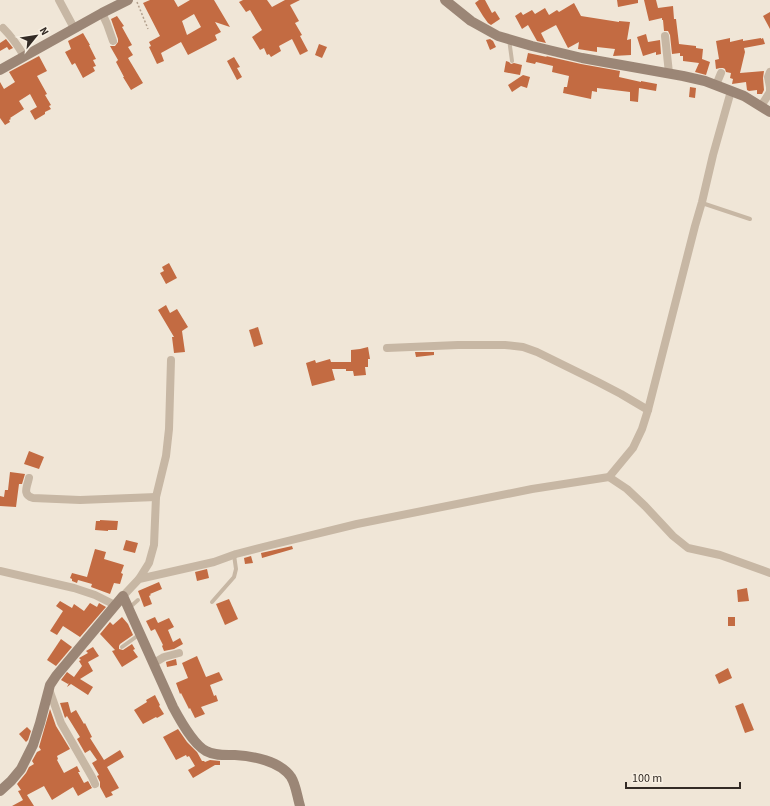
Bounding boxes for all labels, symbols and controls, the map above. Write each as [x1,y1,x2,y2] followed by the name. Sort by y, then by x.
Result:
[16,16,56,56] north arrow
[36,24,53,38] text: N
[626,764,740,790] scale bar
[632,770,662,787] text: 100 m

